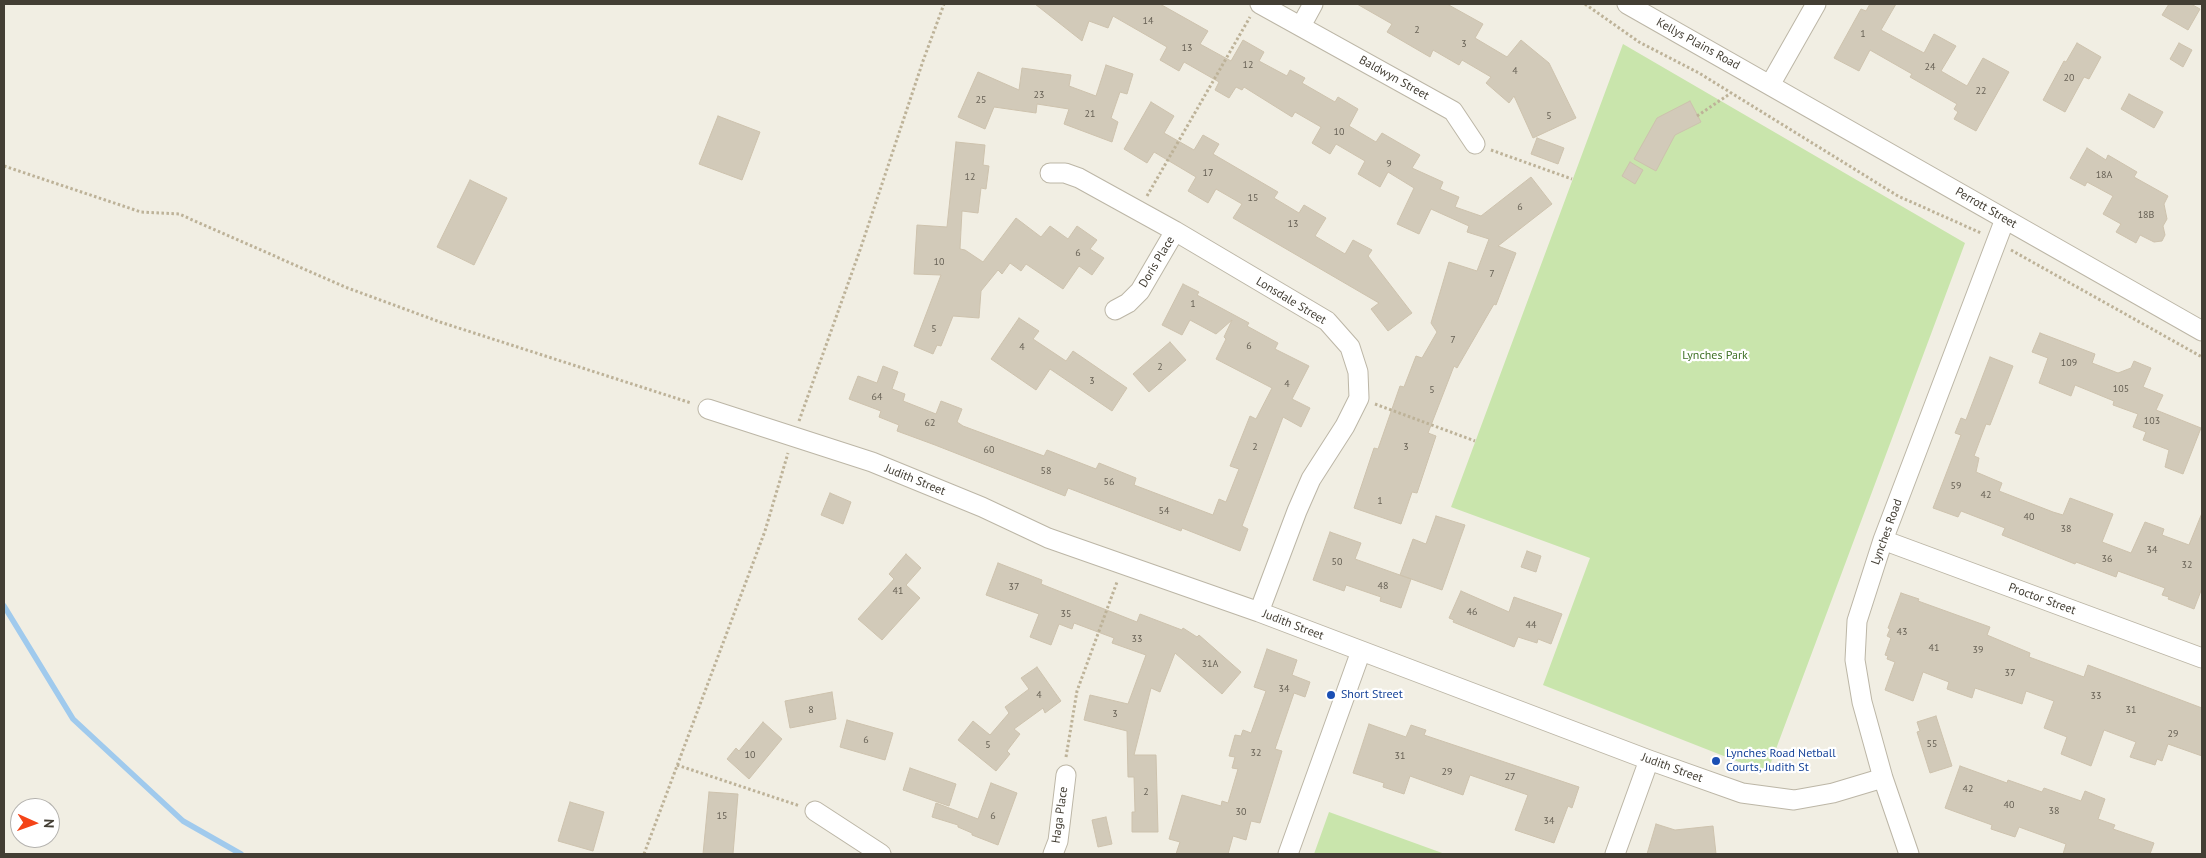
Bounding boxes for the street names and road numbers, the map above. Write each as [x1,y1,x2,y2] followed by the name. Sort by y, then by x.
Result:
[1654,15,1742,73] street label: Kellys Plains Road
[1356,53,1432,103] street label: Baldwyn Street
[1953,185,2019,231] street label: Perrott Street
[1136,234,1178,290] street label: Doris Place
[1253,274,1329,328] street label: Lonsdale Street
[883,461,947,499] street label: Judith Street
[1868,497,1906,567] street label: Lynches Road
[2006,580,2078,618] street label: Proctor Street
[1260,607,1326,643] street label: Judith Street
[1639,750,1705,786] street label: Judith Street
[1049,786,1071,844] street label: Haga Place

